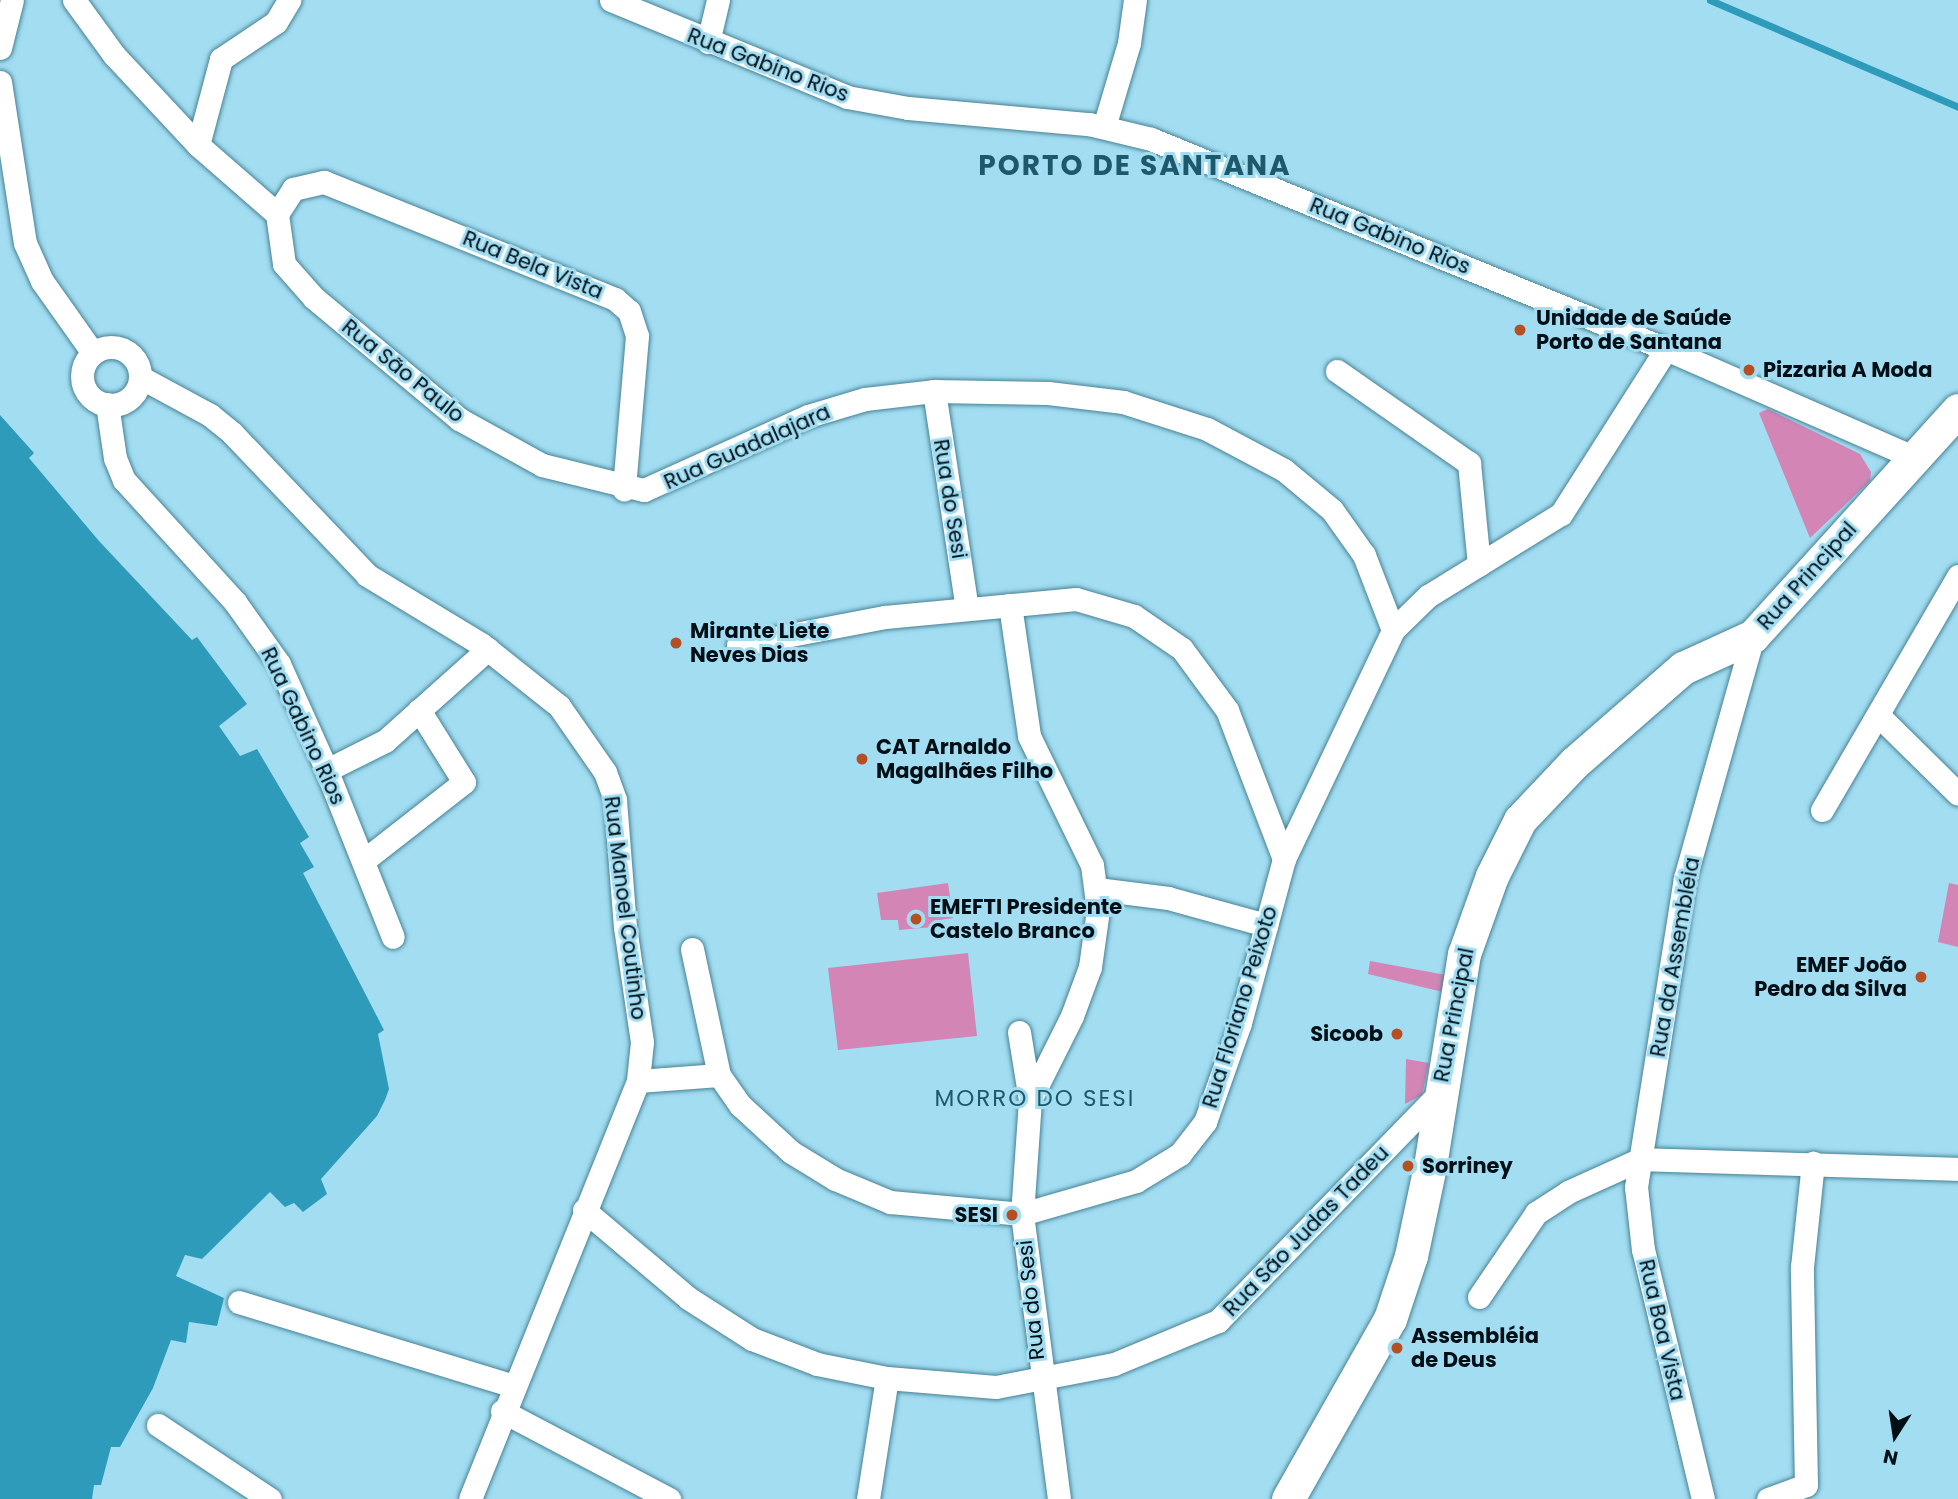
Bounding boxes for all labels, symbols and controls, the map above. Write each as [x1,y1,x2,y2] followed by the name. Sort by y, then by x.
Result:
[684,23,852,107] street label: Rua Gabino Rios
[980,149,1290,183] district label: PORTO DE SANTANA
[1306,192,1474,280] street label: Rua Gabino Rios
[459,225,607,305] street label: Rua Bela Vista
[1536,305,1731,355] place label: Unidade de Saúde Porto de Santana
[337,314,469,428] street label: Rua São Paulo
[1510,320,1530,340] marker: Unidade de Saúde Porto de Santana
[1763,357,1932,383] place label: Pizzaria A Moda
[1741,362,1757,378] marker: Pizzaria A Moda
[660,399,834,495] street label: Rua Guadalajara
[928,437,972,561] street label: Rua do Sesi
[1752,517,1862,635] street label: Rua Principal
[690,618,829,668] place label: Mirante Liete Neves Dias
[668,635,684,651] marker: Mirante Liete Neves Dias
[256,643,350,809] street label: Rua Gabino Rios
[876,734,1053,784] place label: CAT Arnaldo Magalhães Filho
[854,751,870,767] marker: CAT Arnaldo Magalhães Filho
[599,795,651,1021] street label: Rua Manoel Coutinho
[1645,855,1705,1059] street label: Rua da Assembléia
[930,894,1122,944] place label: EMEFTI Presidente Castelo Branco
[1197,903,1283,1111] street label: Rua Floriano Peixoto
[908,911,924,927] marker: EMEFTI Presidente Castelo Branco
[1429,946,1479,1084] street label: Rua Principal
[1754,952,1907,1002] place label: EMEF João Pedro da Silva
[1913,969,1929,985] marker: EMEF João Pedro da Silva
[1310,1021,1383,1047] place label: Sicoob
[1389,1026,1405,1042] marker: Sicoob
[936,1084,1134,1112] district label: MORRO DO SESI
[1218,1140,1394,1322] street label: Rua São Judas Tadeu
[1422,1153,1513,1179] place label: Sorriney
[1400,1158,1416,1174] marker: Sorriney
[955,1202,998,1228] place label: SESI
[1004,1207,1020,1223] marker: SESI
[1012,1239,1050,1361] street label: Rua do Sesi
[1633,1257,1691,1403] street label: Rua Boa Vista
[1411,1323,1539,1373] place label: Assembléia de Deus
[1389,1340,1405,1356] marker: Assembléia de Deus
[1860,1401,1930,1471] north arrow
[1881,1442,1900,1472] text: N

